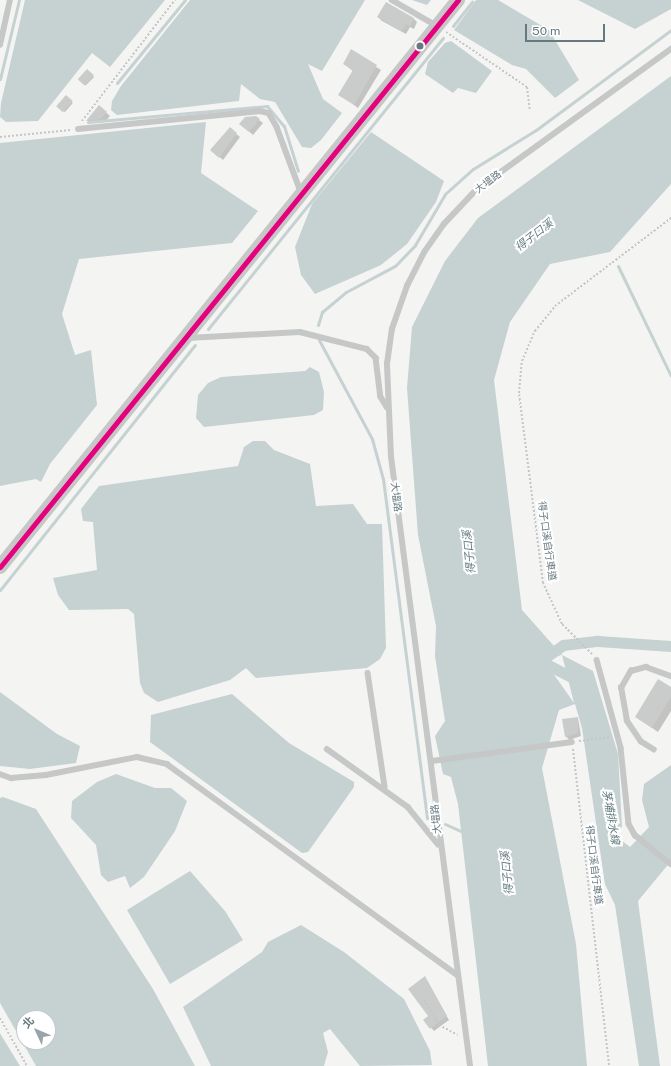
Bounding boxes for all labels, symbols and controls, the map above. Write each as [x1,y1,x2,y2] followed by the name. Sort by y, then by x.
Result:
[527,16,607,42] scale bar
[532,24,560,38] text: 50 m
[415,41,425,51] unlabelled marker
[472,168,504,196] street label: 大塭路
[513,216,555,254] water label: 得子口溪
[388,481,404,513] street label: 大塭路
[535,501,559,581] street label: 得子口溪自行車道
[460,529,478,575] water label: 得子口溪
[600,789,622,845] water label: 茅埔排水線
[428,803,444,835] street label: 大塭路
[583,825,605,905] street label: 得子口溪自行車道
[498,850,516,896] water label: 得子口溪
[16,1010,56,1050] north arrow
[20,1014,36,1030] text: 北

